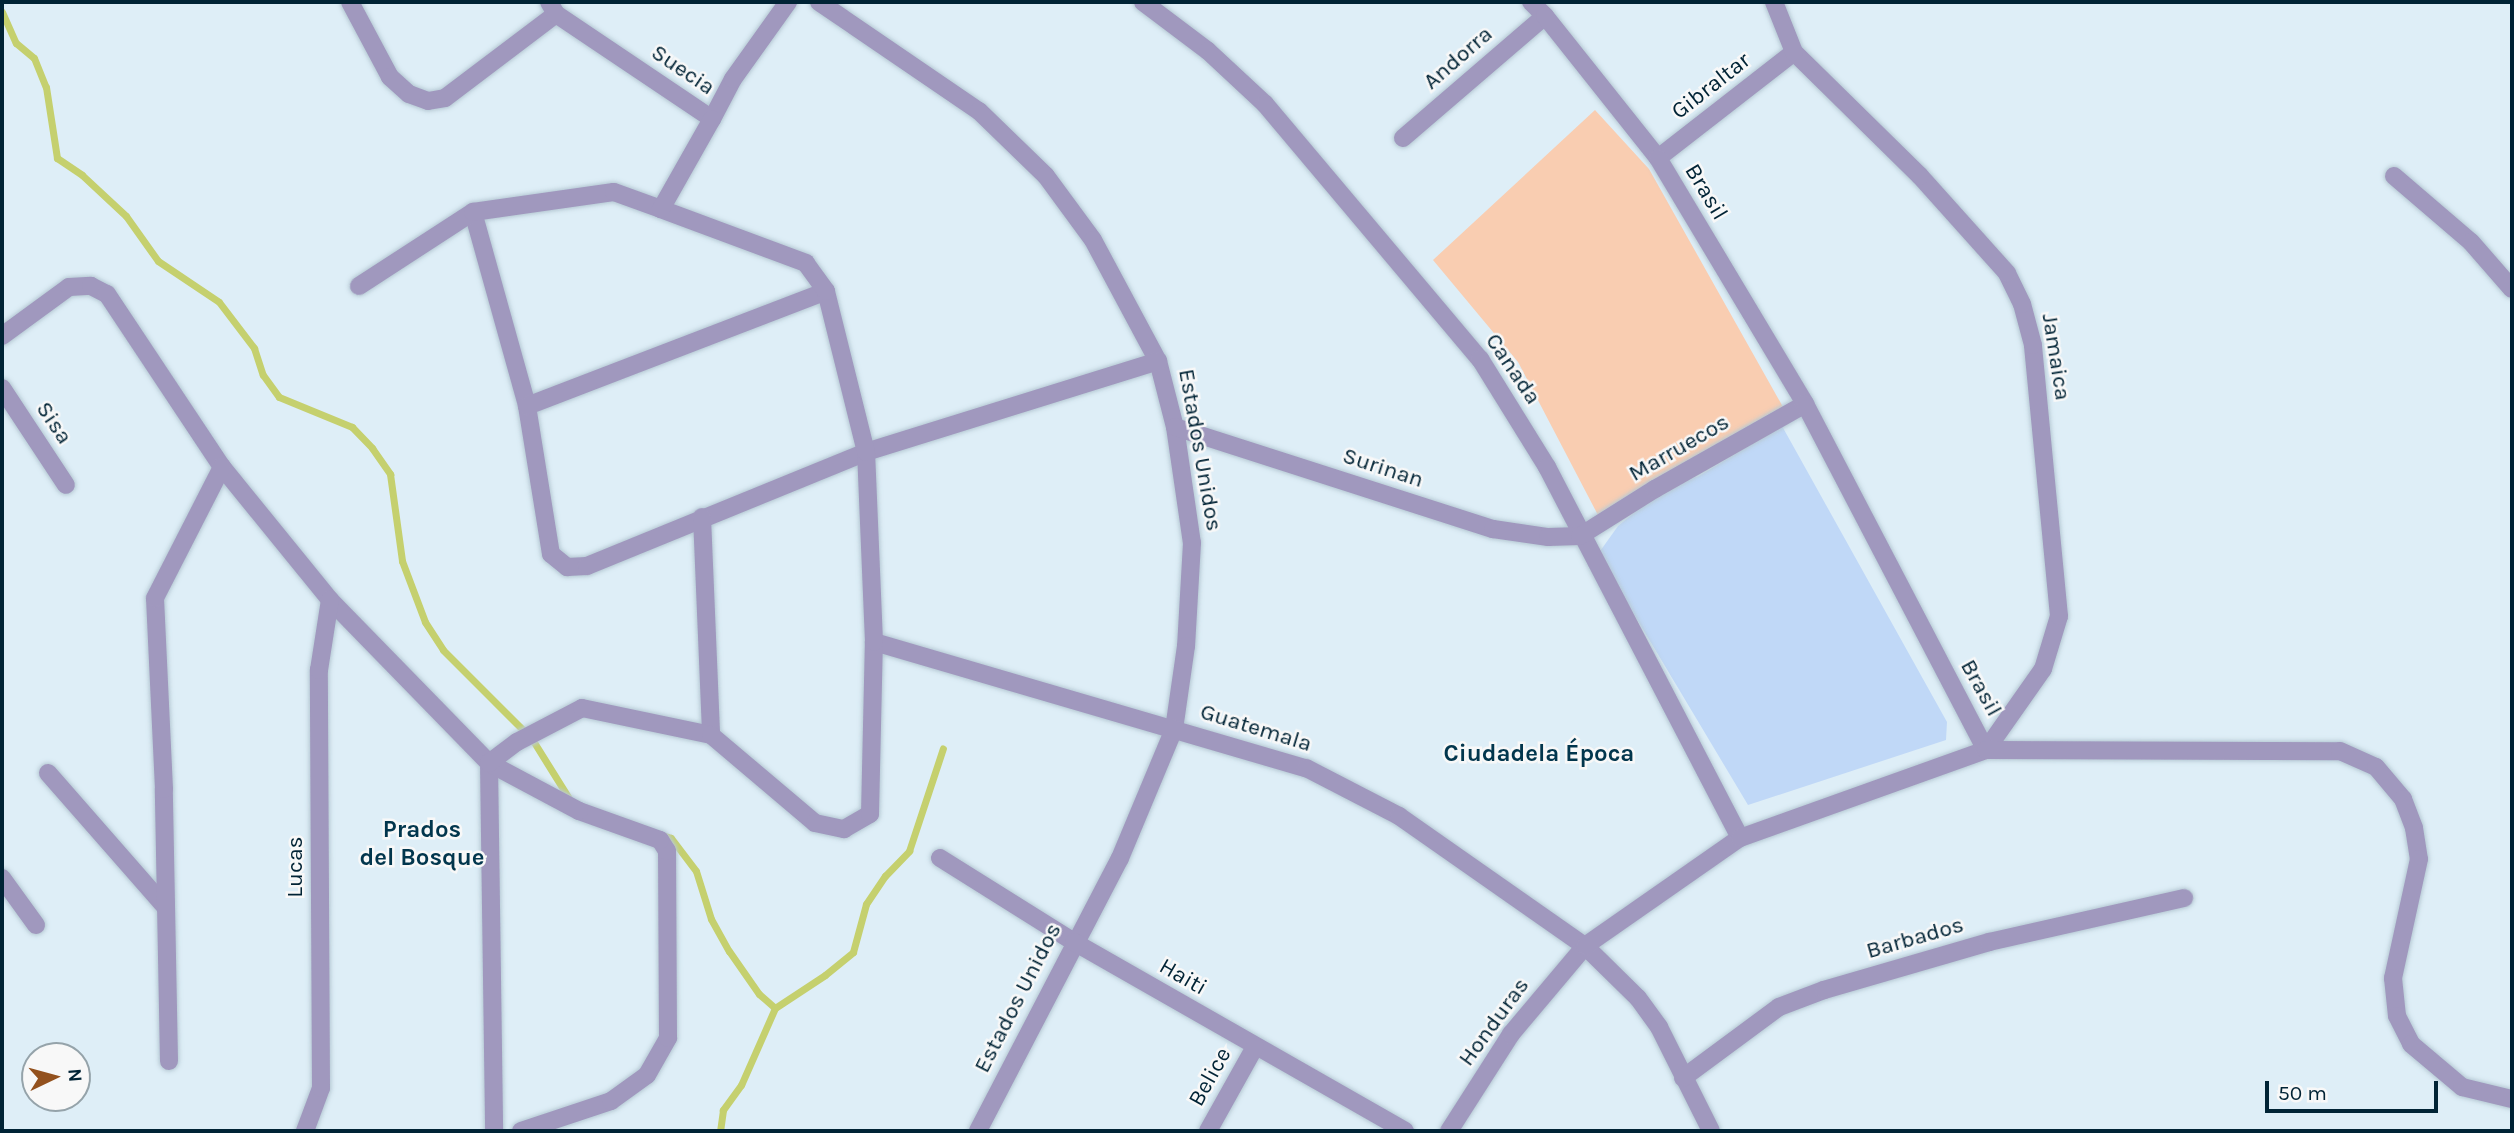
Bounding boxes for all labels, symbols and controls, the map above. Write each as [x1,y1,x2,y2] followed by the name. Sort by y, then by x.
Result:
[1418,20,1498,96] street label: Andorra
[646,39,720,101] street label: Suecia
[1666,47,1756,125] street label: Gibraltar
[1679,159,1733,225] street label: Brasil
[2036,312,2076,402] street label: Jamaica
[1479,328,1547,410] street label: Canada
[1172,367,1228,533] street label: Estados Unidos
[30,396,78,450] street label: Sisa
[1624,408,1734,488] street label: Marruecos
[1339,442,1427,494] street label: Surinan
[1954,655,2008,721] street label: Brasil
[1197,698,1315,758] street label: Guatemala
[1444,740,1634,768] district label: Ciudadela Época
[359,816,485,872] district label: Prados del Bosque
[281,836,309,898] street label: Lucas
[1863,911,1967,965] street label: Barbados
[968,919,1068,1077] street label: Estados Unidos
[1154,952,1212,1002] street label: Haiti
[1453,972,1535,1072] street label: Honduras
[21,1042,91,1112] north arrow
[1183,1043,1237,1111] street label: Belice
[2269,1066,2442,1110] scale bar
[63,1068,86,1083] text: N
[2278,1081,2327,1105] text: 50 m

